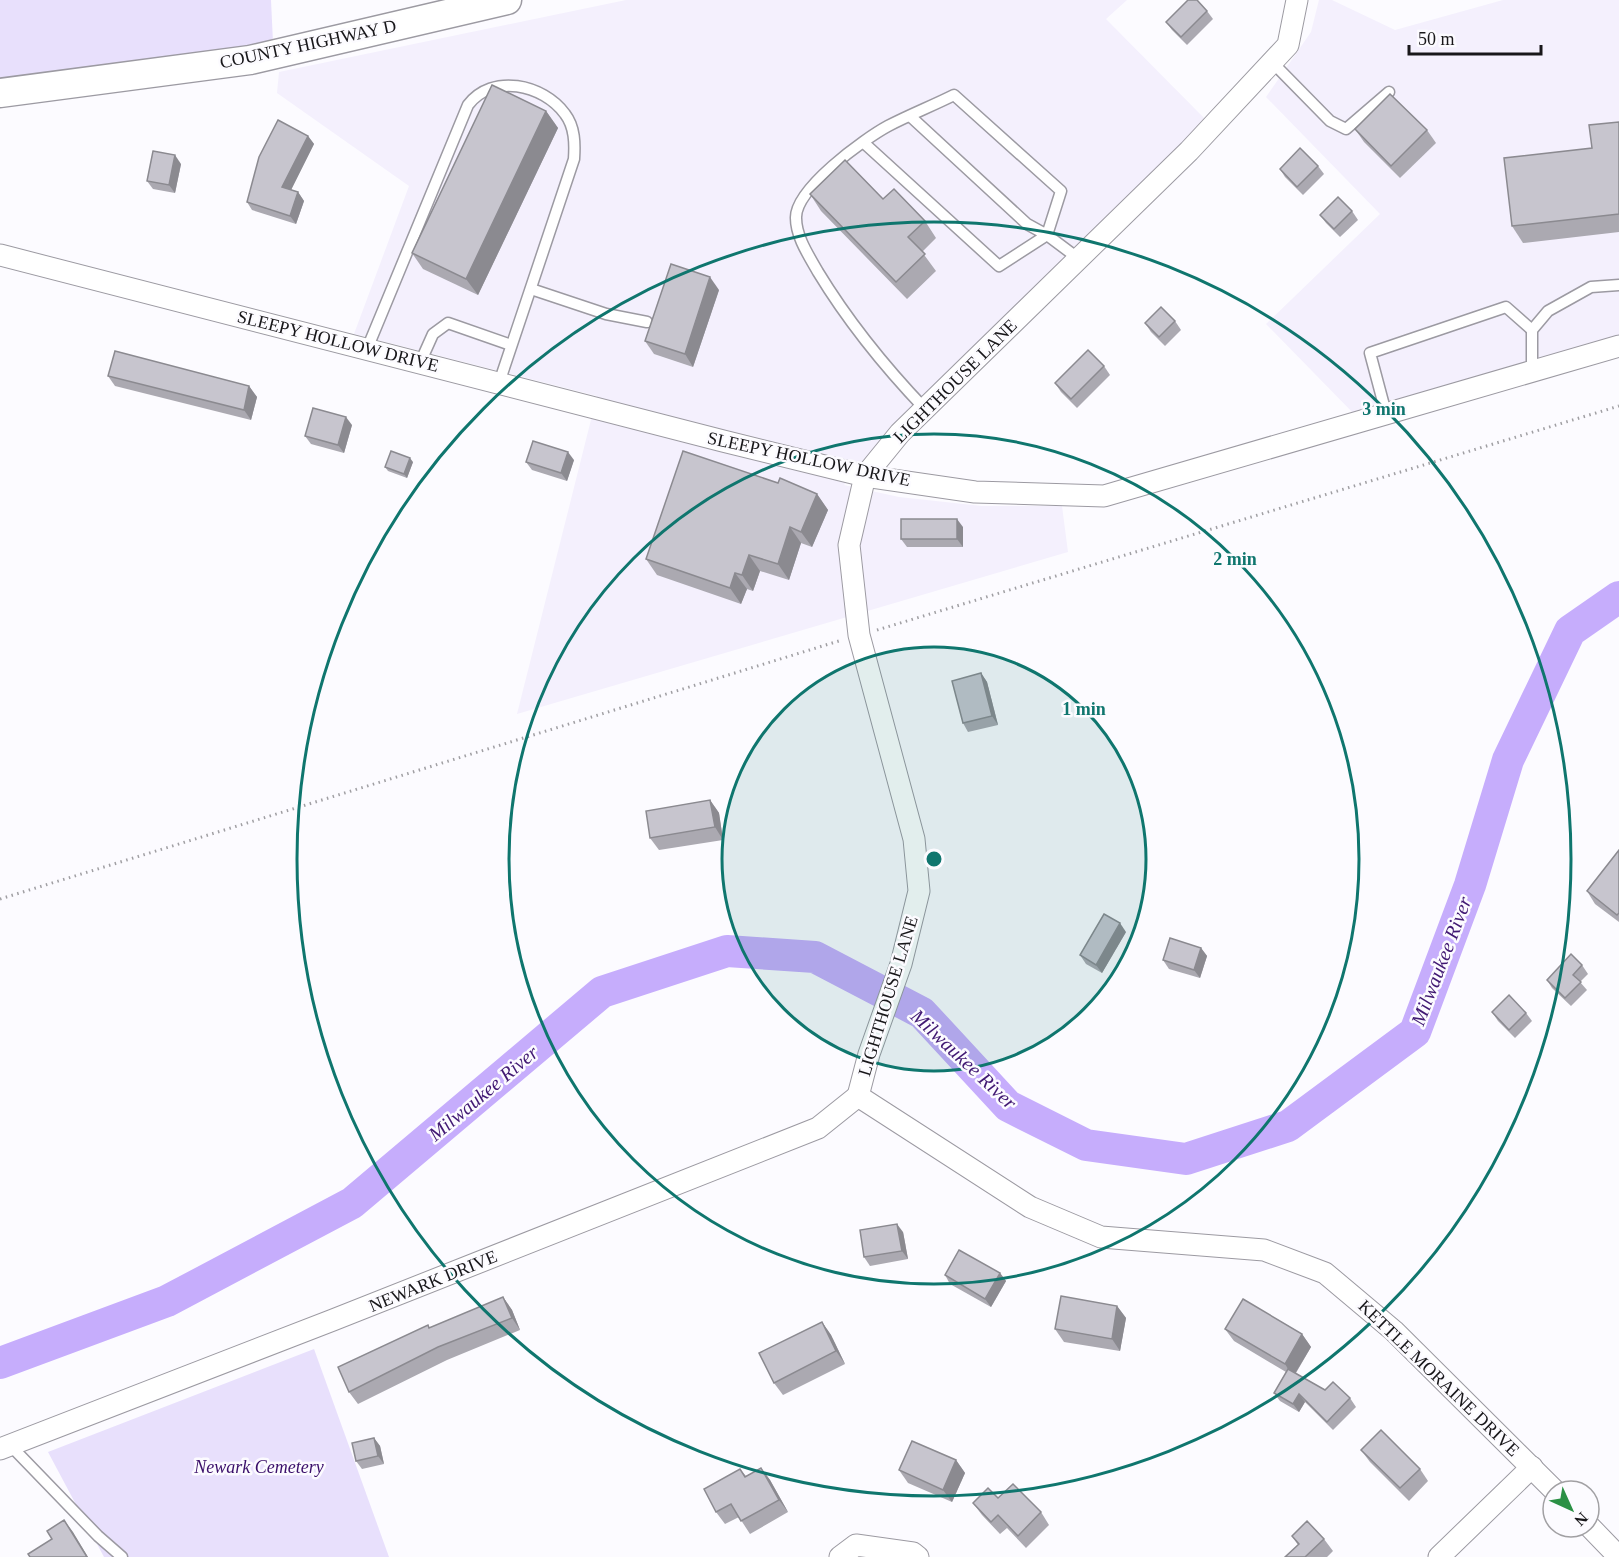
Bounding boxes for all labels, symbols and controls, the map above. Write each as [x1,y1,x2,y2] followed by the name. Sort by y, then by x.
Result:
[218,16,398,72] street label: COUNTY HIGHWAY D
[1409,18,1541,56] scale bar
[1418,29,1455,49] text: 50 m
[235,306,441,376] street label: SLEEPY HOLLOW DRIVE
[889,315,1021,447] street label: LIGHTHOUSE LANE
[1362,399,1406,419] text: 3 min
[706,428,912,490] street label: SLEEPY HOLLOW DRIVE
[1213,549,1257,569] text: 2 min
[1062,699,1106,719] text: 1 min
[924,849,944,869] centre of rings
[1406,893,1476,1029] water label: Milwaukee River
[854,913,922,1079] street label: LIGHTHOUSE LANE
[906,1004,1021,1114] water label: Milwaukee River
[423,1041,542,1146] water label: Milwaukee River
[366,1246,500,1316] street label: NEWARK DRIVE
[1354,1296,1524,1460] street label: KETTLE MORAINE DRIVE
[193,1457,324,1477] park label: Newark Cemetery
[1541,1479,1601,1539] north arrow
[1571,1509,1591,1530] text: N

